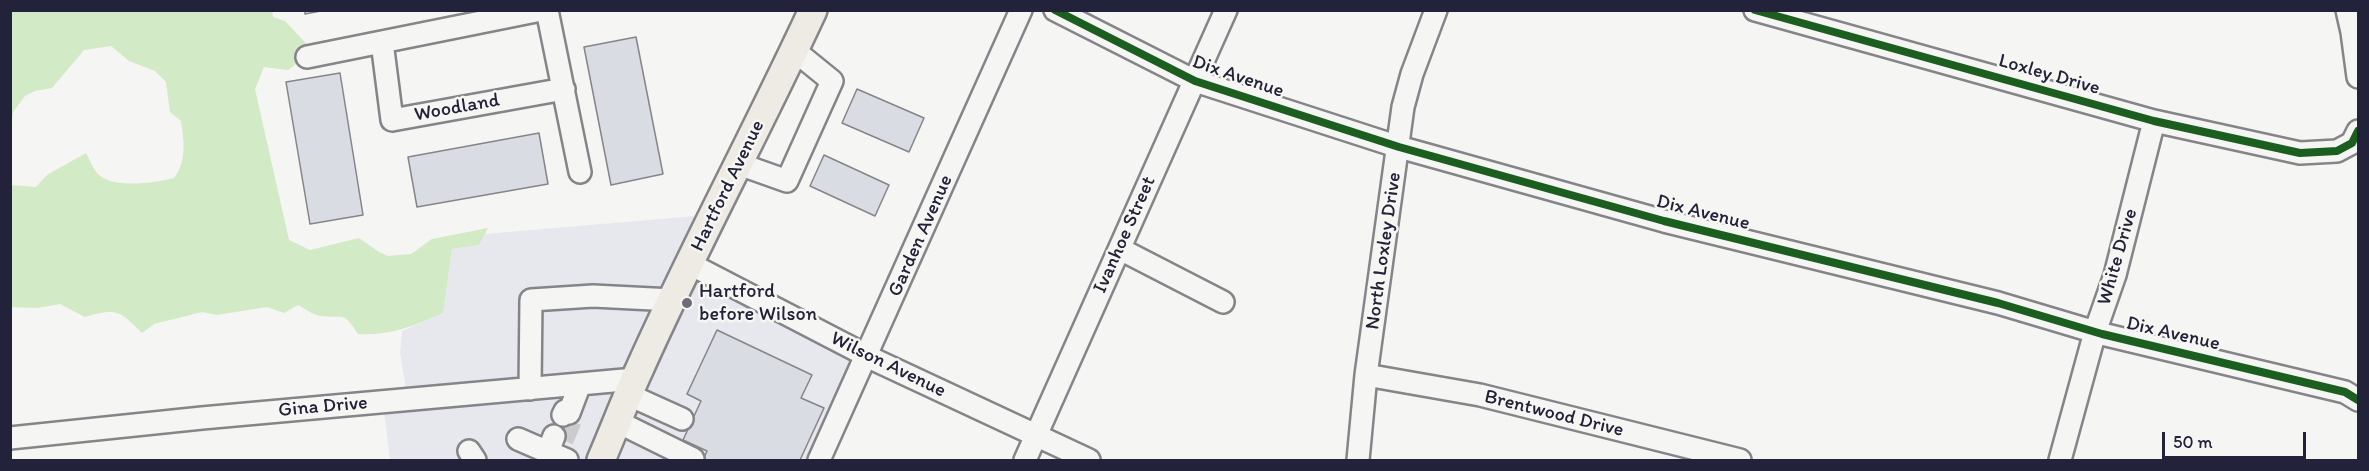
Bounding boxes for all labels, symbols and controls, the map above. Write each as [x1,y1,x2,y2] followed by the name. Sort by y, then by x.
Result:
[1996,49,2102,101] street label: Loxley Drive
[1189,50,1287,104] street label: Dix Avenue
[412,89,502,127] street label: Woodland
[686,116,770,256] street label: Hartford Avenue
[883,171,959,301] street label: Garden Avenue
[1361,171,1407,331] street label: North Loxley Drive
[1089,173,1161,297] street label: Ivanhoe Street
[1654,190,1752,236] street label: Dix Avenue
[2093,206,2143,308] street label: White Drive
[699,280,817,327] place label: Hartford before Wilson
[680,296,694,310] marker: Hartford before Wilson
[2124,312,2222,356] street label: Dix Avenue
[826,327,950,403] street label: Wilson Avenue
[1482,385,1626,443] street label: Brentwood Drive
[277,391,369,423] street label: Gina Drive
[2165,420,2309,458] scale bar
[2173,431,2213,453] text: 50 m

